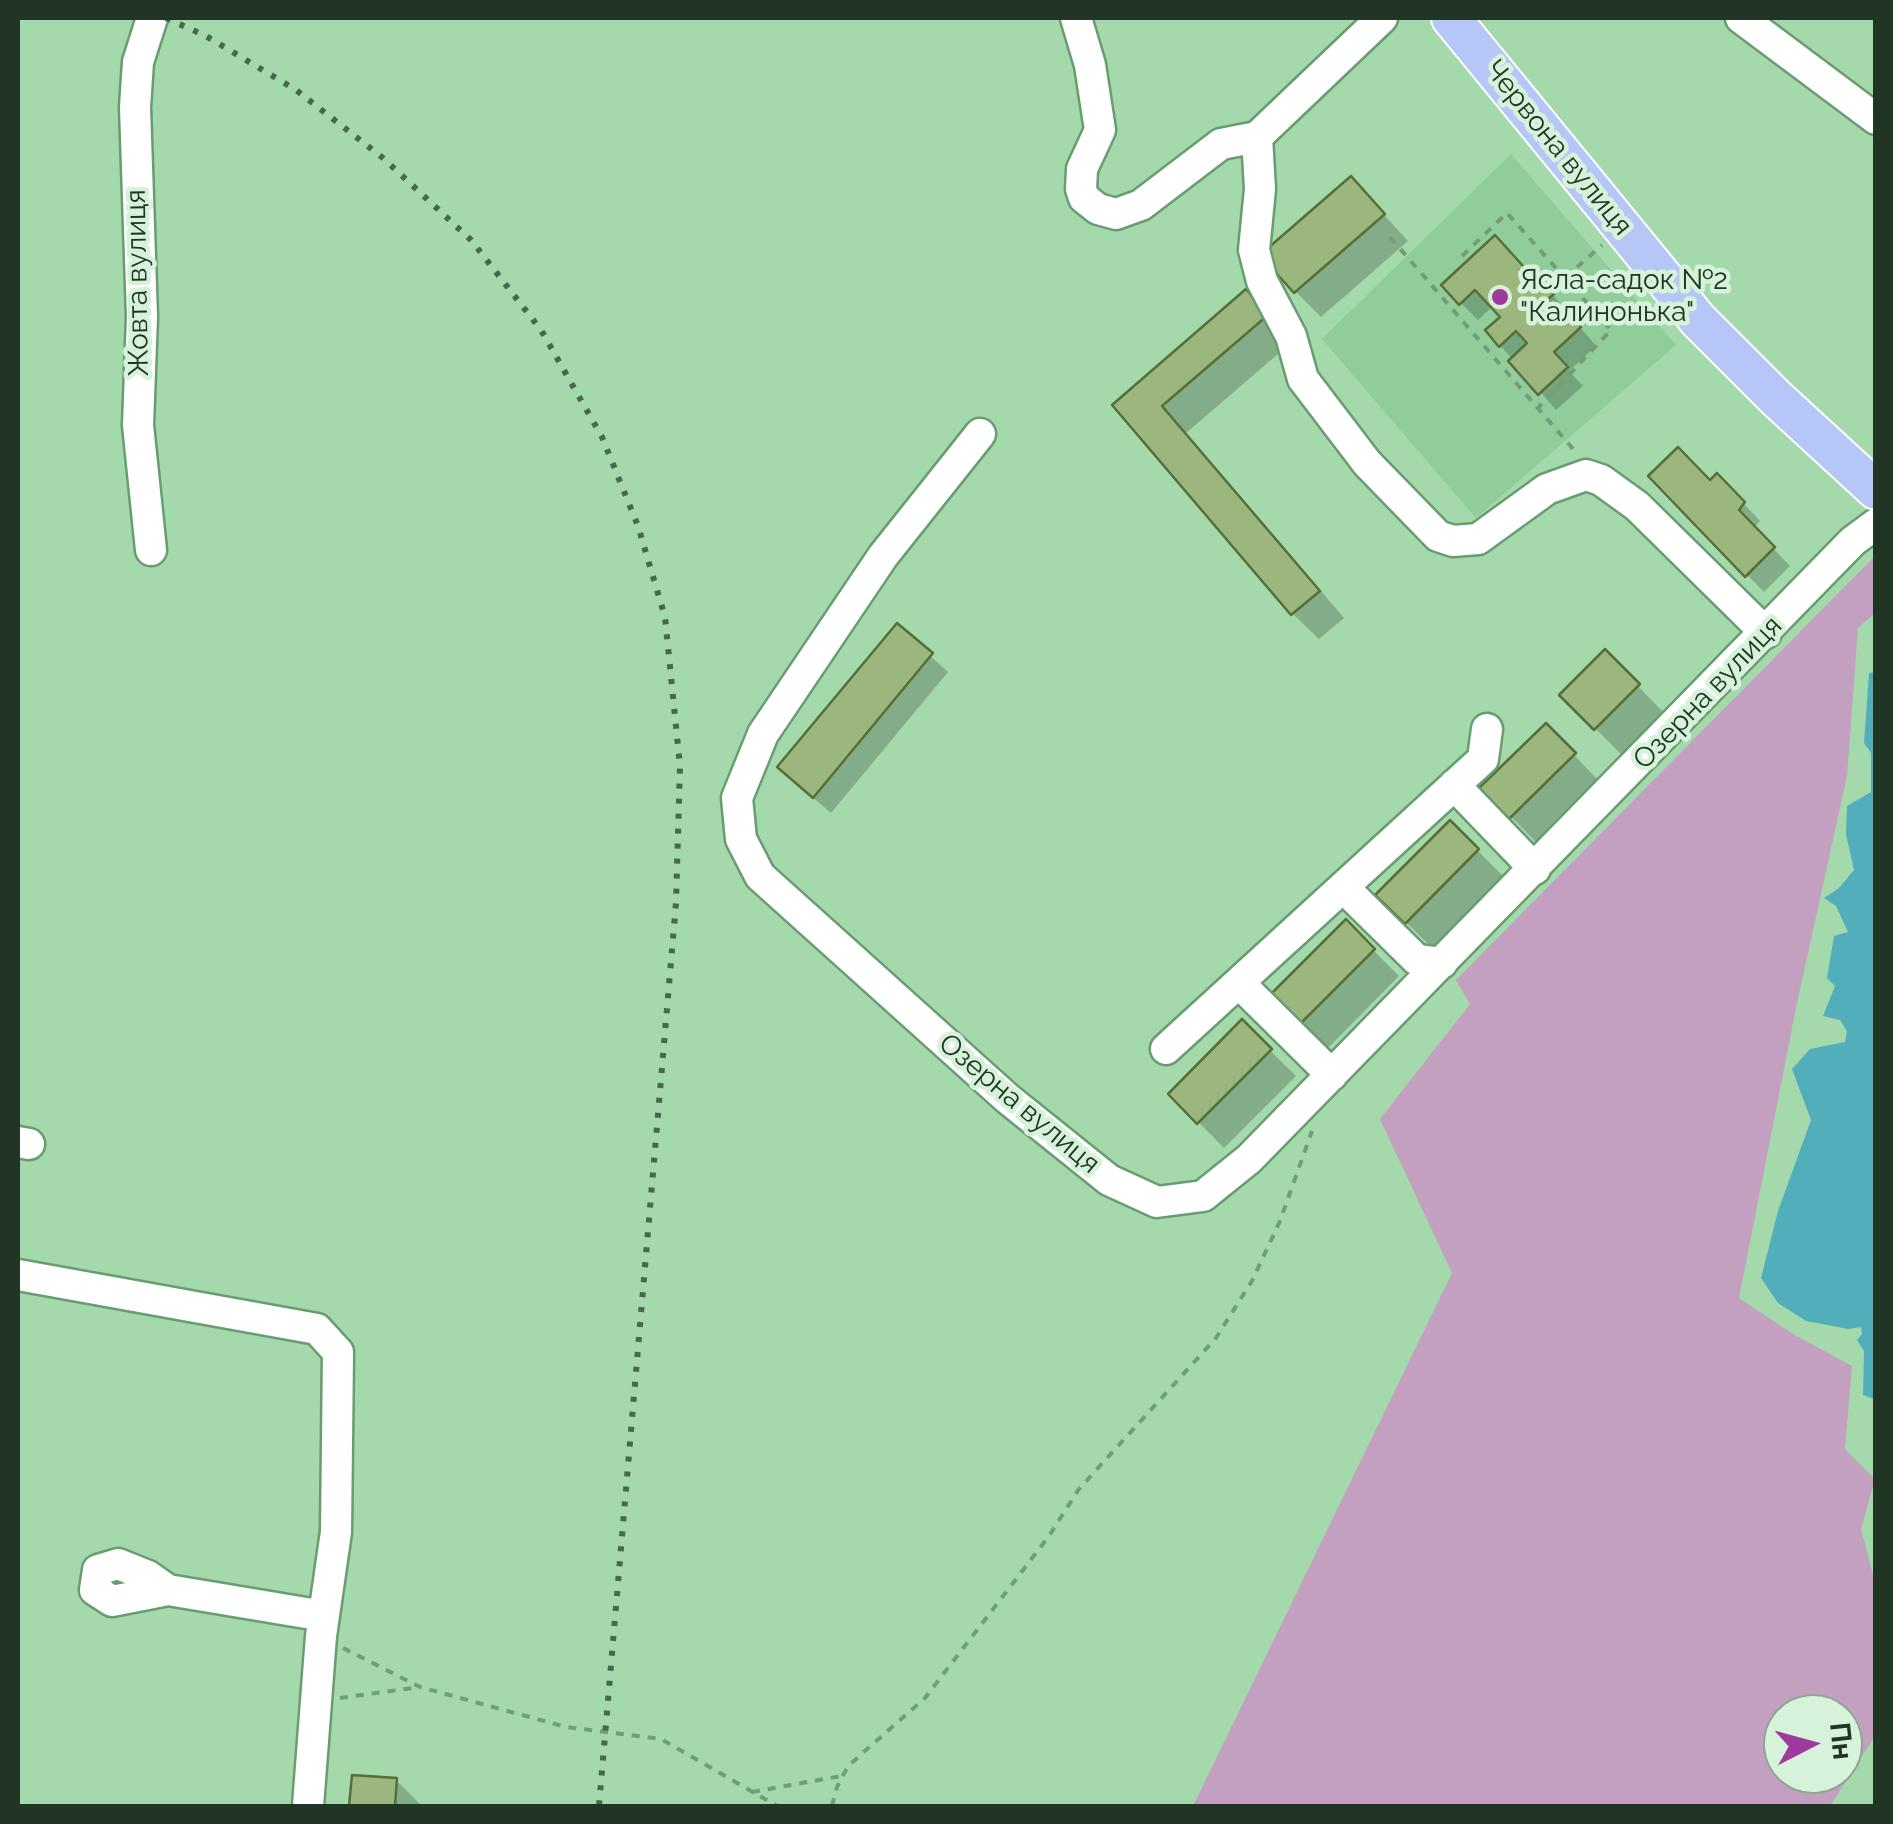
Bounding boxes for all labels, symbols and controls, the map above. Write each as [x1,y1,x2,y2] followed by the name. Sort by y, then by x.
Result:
[1477,54,1639,242] street label: Червона вулиця
[120,189,156,377] street label: Жовта вулиця
[1520,264,1728,330] place label: Ясла-садок №2 "Калинонька"
[1489,286,1511,308] marker: Ясла-садок №2 "Калинонька"
[1627,609,1789,777] street label: Озерна вулиця
[932,1027,1106,1181] street label: Озерна вулиця
[1763,1694,1863,1794] north arrow
[1823,1721,1860,1761] text: Пн

